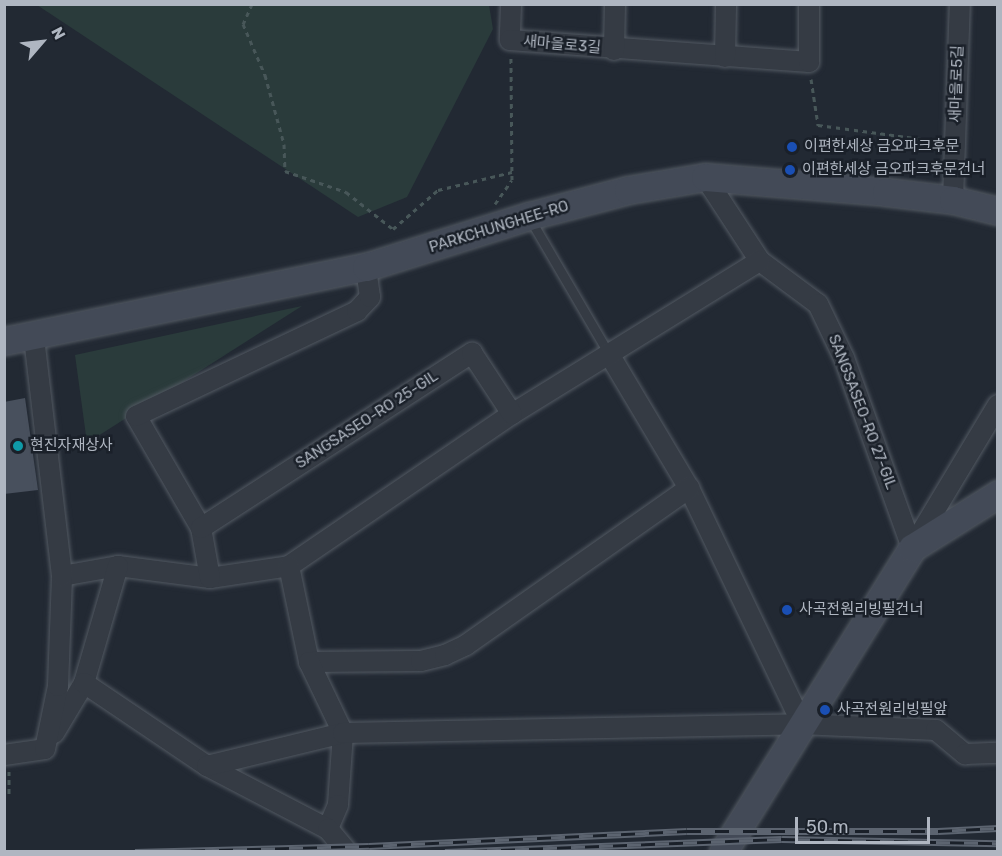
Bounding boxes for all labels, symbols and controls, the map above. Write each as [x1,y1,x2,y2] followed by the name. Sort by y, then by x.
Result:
[12,12,72,72] north arrow
[47,24,69,43] text: N
[522,33,602,57] street label: 새마을로3길
[947,45,967,123] street label: 새마을로5길
[804,138,959,156] place label: 이편한세상 금오파크후문
[785,140,799,154] marker: 이편한세상 금오파크후문
[802,161,985,179] place label: 이편한세상 금오파크후문건너
[783,163,797,177] marker: 이편한세상 금오파크후문건너
[427,197,571,257] street label: PARKCHUNGHEE-RO
[824,332,900,492] street label: SANGSASEO-RO 27-GIL
[293,367,441,473] street label: SANGSASEO-RO 25-GIL
[30,437,113,455] place label: 현진자재상사
[11,439,25,453] marker: 현진자재상사
[799,601,923,619] place label: 사곡전원리빙필건너
[780,603,794,617] marker: 사곡전원리빙필건너
[837,701,947,719] place label: 사곡전원리빙필앞
[818,703,832,717] marker: 사곡전원리빙필앞
[798,805,933,843] scale bar
[806,816,849,838] text: 50 m

